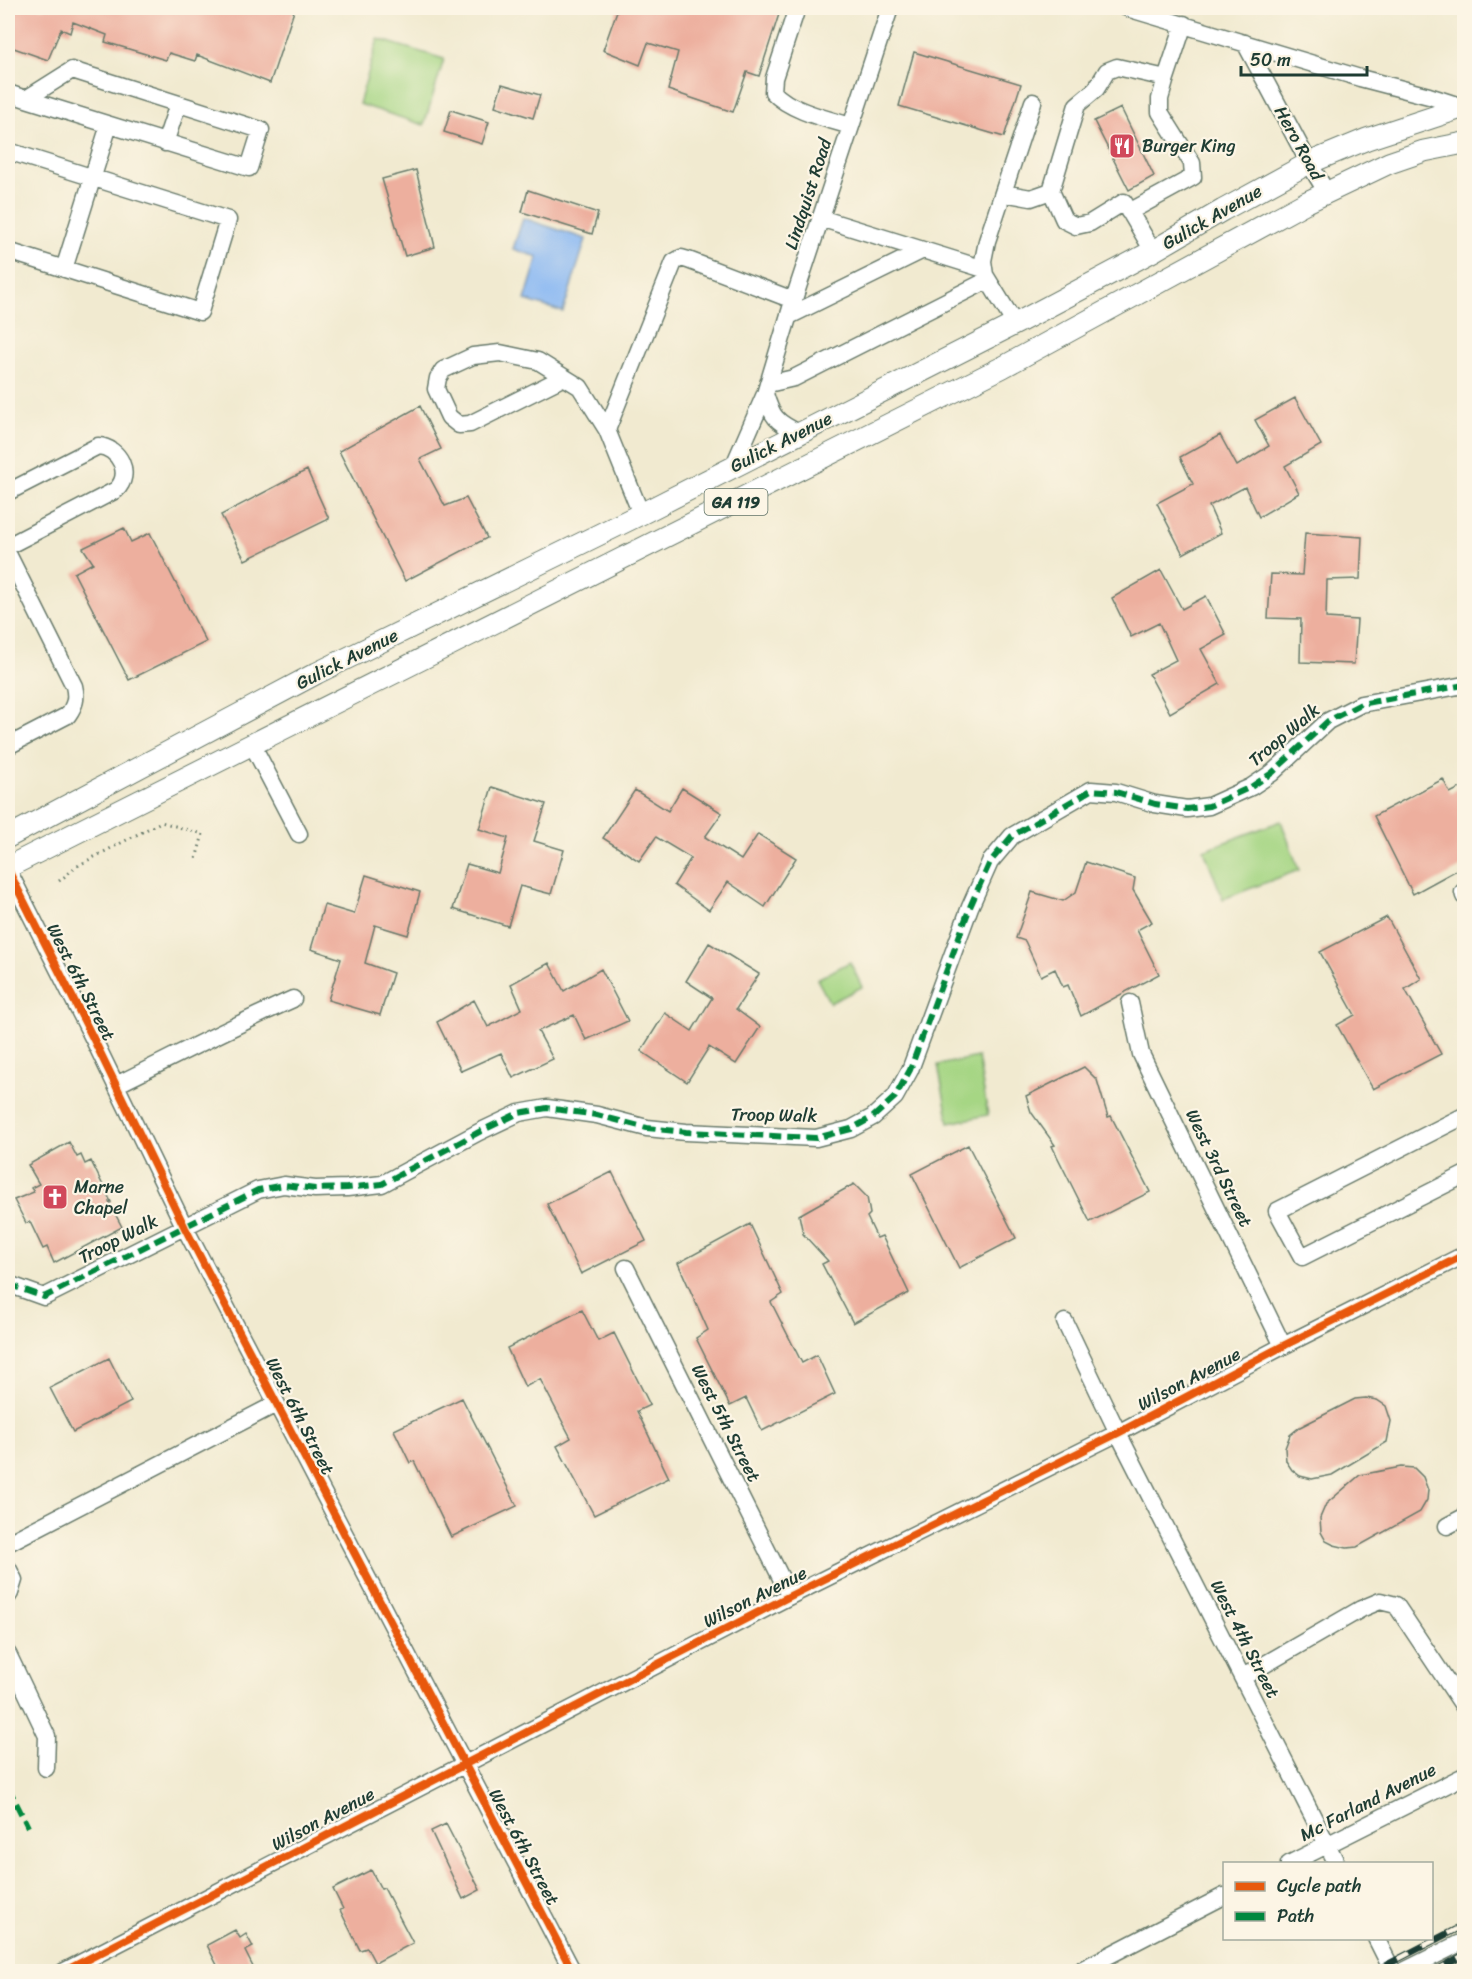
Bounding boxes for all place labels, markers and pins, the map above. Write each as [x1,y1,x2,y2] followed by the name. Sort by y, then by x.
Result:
[1142,130,1236,162] place label: Burger King
[1107,131,1137,161] restaurant icon: Burger King
[74,1171,128,1224] place label: Marne Chapel
[40,1182,70,1212] church icon: Marne Chapel

